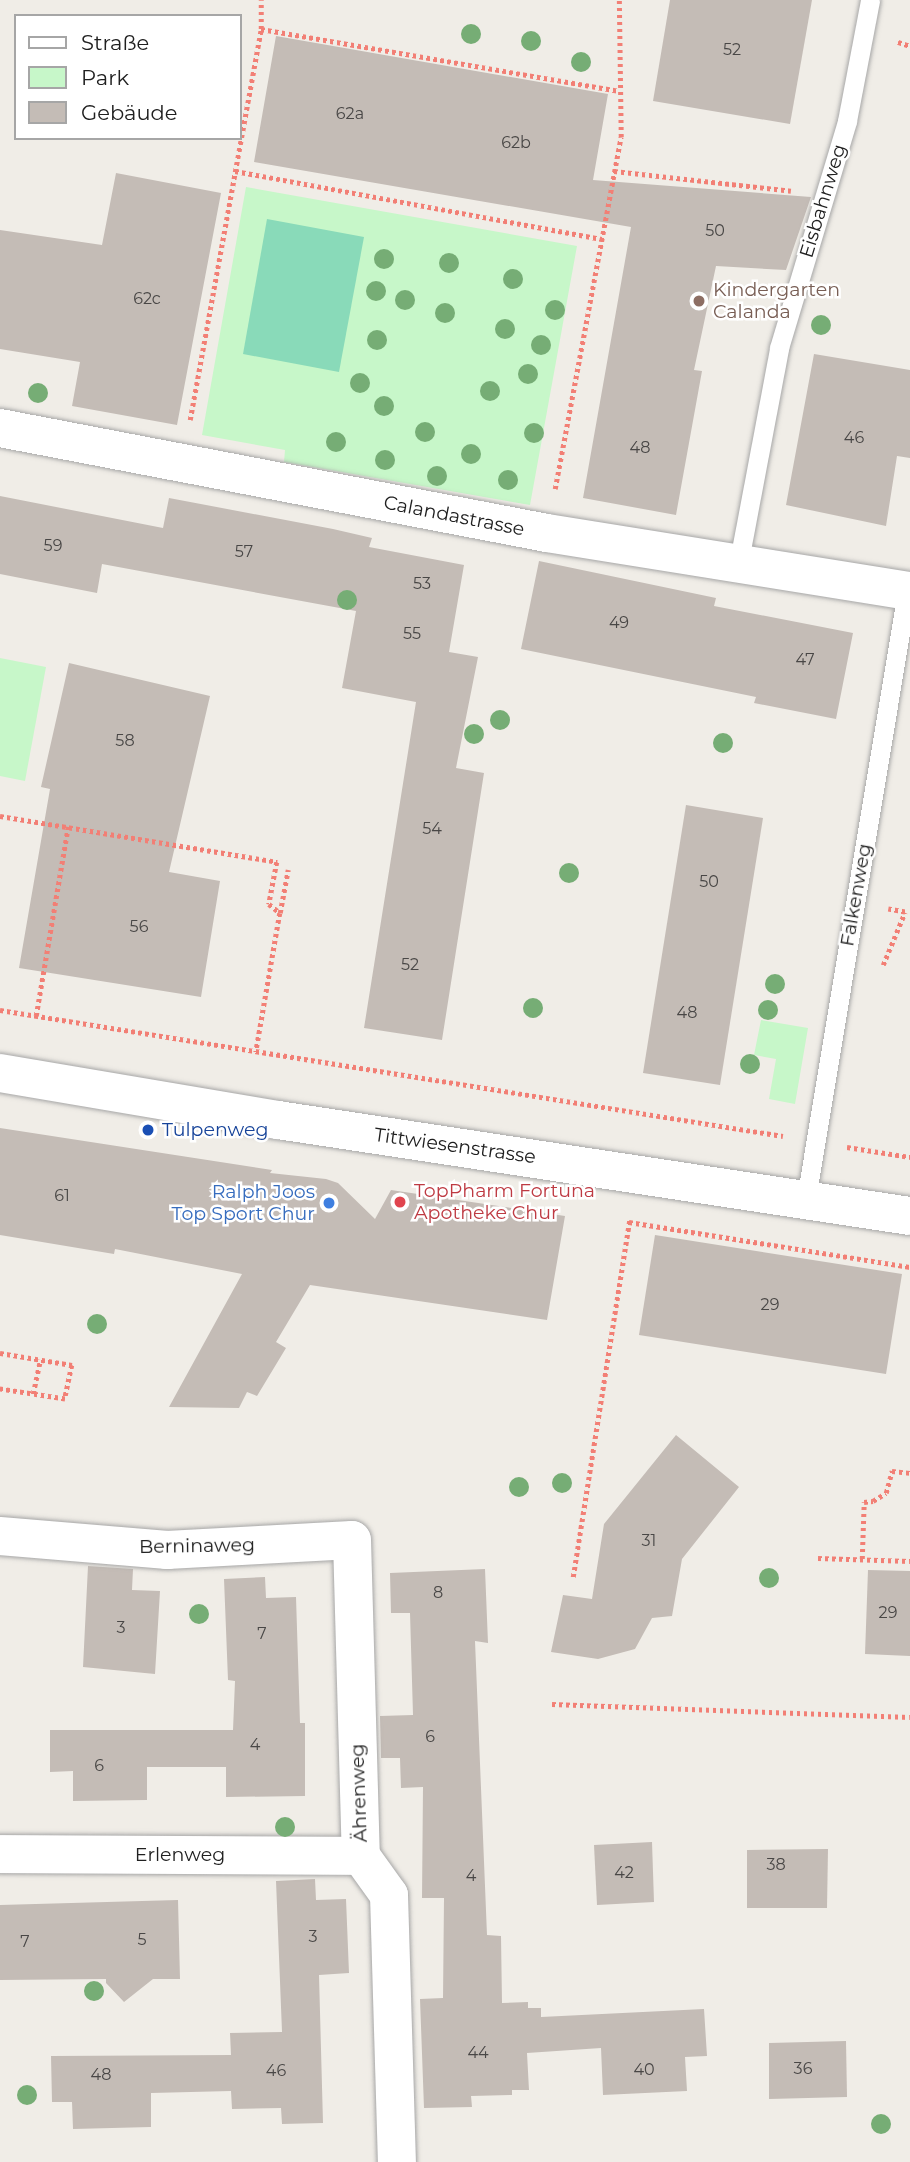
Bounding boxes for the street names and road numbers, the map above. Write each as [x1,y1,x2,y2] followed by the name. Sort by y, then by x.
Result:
[795,141,851,261] street label: Eisbahnweg
[382,491,526,541] street label: Calandastrasse
[836,842,876,948] street label: Falkenweg
[373,1123,537,1169] street label: Tittwiesenstrasse
[139,1534,255,1558] street label: Berninaweg
[346,1743,372,1843] street label: Ährenweg
[135,1844,225,1866] street label: Erlenweg

